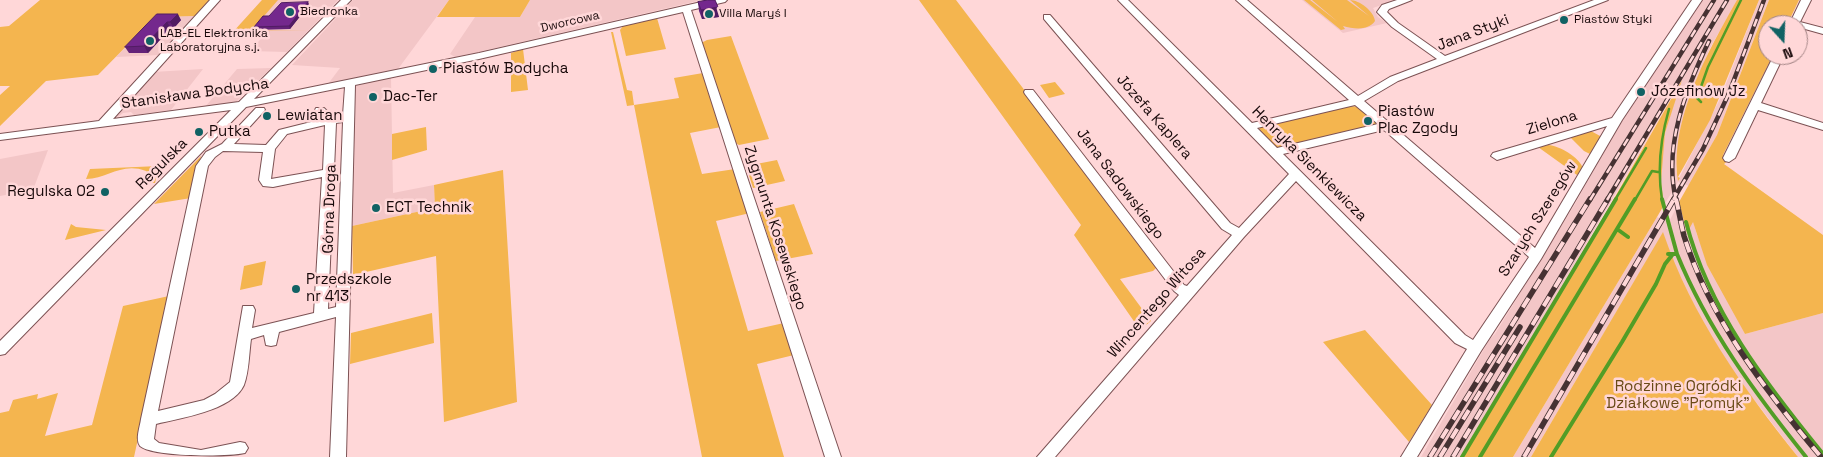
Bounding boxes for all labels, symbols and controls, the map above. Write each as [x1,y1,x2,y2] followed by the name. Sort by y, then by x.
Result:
[300,5,358,19] place label: Biedronka
[284,6,296,18] marker: Biedronka
[719,7,787,21] place label: Villa Maryś I
[539,8,601,36] street label: Dworcowa
[703,8,715,20] marker: Villa Maryś I
[1434,11,1512,55] street label: Jana Styki
[1574,13,1652,27] place label: Piastów Styki
[1558,14,1570,26] marker: Piastów Styki
[1758,15,1808,65] north arrow
[160,27,268,55] place label: LAB-EL Elektronika Laboratoryjna s.j.
[144,35,156,47] marker: LAB-EL Elektronika Laboratoryjna s.j.
[1780,43,1795,63] text: N
[443,60,568,78] place label: Piastów Bodycha
[427,63,439,75] marker: Piastów Bodycha
[1112,71,1196,163] street label: Józefa Kaplera
[120,75,270,113] street label: Stanisława Bodycha
[1651,83,1745,101] place label: Józefinów Jz
[1635,86,1647,98] marker: Józefinów Jz
[383,88,438,106] place label: Dac-Ter
[367,91,379,103] marker: Dac-Ter
[1248,103,1370,225] street label: Henryka Sienkiewicza
[1378,103,1458,138] place label: Piastów Plac Zgody
[277,107,342,125] place label: Lewiatan
[1525,107,1579,139] street label: Zielona
[261,110,273,122] marker: Lewiatan
[1362,115,1374,127] marker: Piastów Plac Zgody
[209,123,251,141] place label: Putka
[1072,125,1168,243] street label: Jana Sadowskiego
[193,126,205,138] marker: Putka
[133,135,191,193] street label: Regulska
[740,144,810,312] street label: Zygmunta Kosewskiego
[1495,158,1581,280] street label: Szarych Szeregów
[319,164,341,254] street label: Górna Droga
[7,183,95,201] place label: Regulska 02
[99,186,111,198] marker: Regulska 02
[386,199,472,217] place label: ECT Technik
[370,202,382,214] marker: ECT Technik
[1104,244,1210,362] street label: Wincentego Witosa
[306,271,392,306] place label: Przedszkole nr 413
[290,283,302,295] marker: Przedszkole nr 413
[1606,378,1750,413] park label: Rodzinne Ogródki Działkowe "Promyk"

